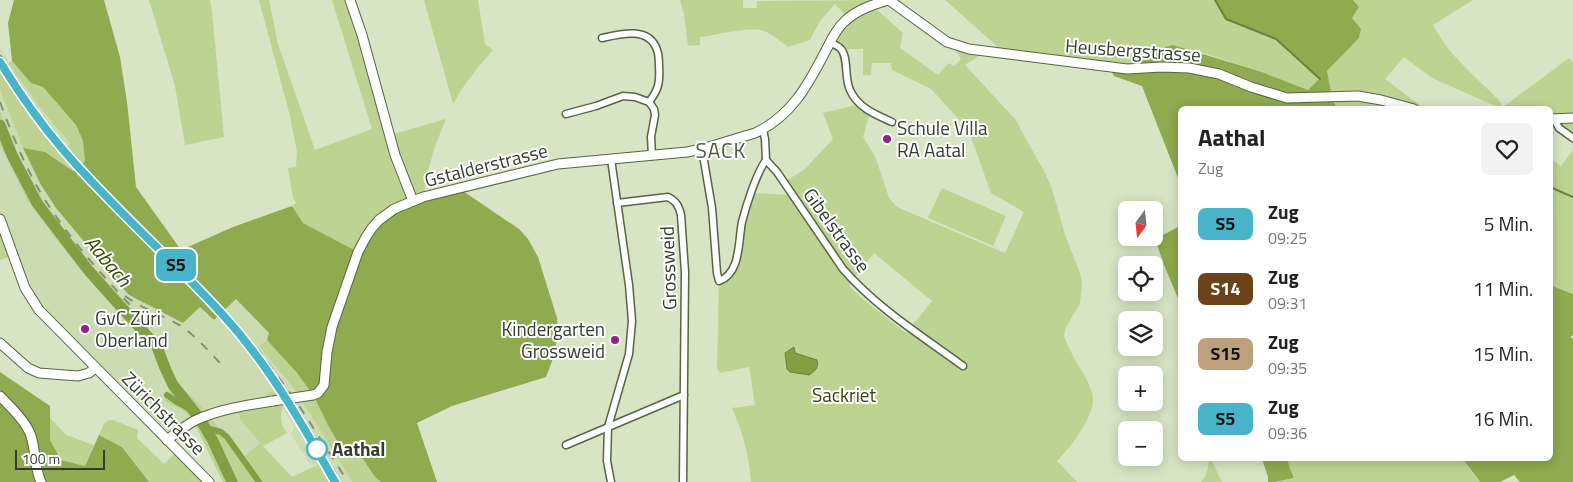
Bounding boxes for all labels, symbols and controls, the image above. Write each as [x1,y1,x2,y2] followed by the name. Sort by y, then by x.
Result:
[1064,30,1202,69] street label: Heusbergstrasse
[897,113,988,164] place label: Schule Villa RA Aatal
[1198,119,1265,155] text: Aathal
[1481,123,1533,175] button: heart
[881,133,893,145] marker: Schule Villa RA Aatal
[696,134,746,166] district label: SACK
[421,135,551,194] street label: Gstalderstrasse
[1198,156,1223,180] text: Zug
[797,181,878,278] street label: Gibelstrasse
[1268,197,1299,226] text: Zug
[1118,201,1162,246] north arrow
[1118,201,1163,466] map controls
[1484,209,1533,238] text: 5 Min.
[1216,210,1235,237] text: S5
[652,226,683,310] street label: Grossweid
[1268,226,1307,250] text: 09:25
[78,228,140,294] water label: Aabach
[154,249,198,281] line badge: S5
[166,251,186,278] text: S5
[1118,256,1163,301] button: locate
[1268,262,1299,291] text: Zug
[1473,274,1533,303] text: 11 Min.
[1211,275,1240,302] text: S14
[1268,291,1307,315] text: 09:31
[95,303,168,354] place label: GvC Züri Oberland
[1118,311,1163,356] button: layers
[501,314,605,365] place label: Kindergarten Grossweid
[79,323,91,335] marker: GvC Züri Oberland
[1268,327,1299,356] text: Zug
[609,334,621,346] marker: Kindergarten Grossweid
[1473,339,1533,368] text: 15 Min.
[1211,340,1240,367] text: S15
[1268,356,1307,380] text: 09:35
[116,364,213,461] street label: Zürichstrasse
[1118,366,1163,411] button: +
[812,380,876,409] park label: Sackriet
[1268,392,1299,421] text: Zug
[1473,404,1533,433] text: 16 Min.
[1216,405,1235,432] text: S5
[1118,421,1163,466] button: −
[1268,421,1307,445] text: 09:36
[332,434,385,463] place label: Aathal
[306,438,328,460] marker: Aathal
[15,447,105,470] scale bar
[22,448,60,469] text: 100 m

